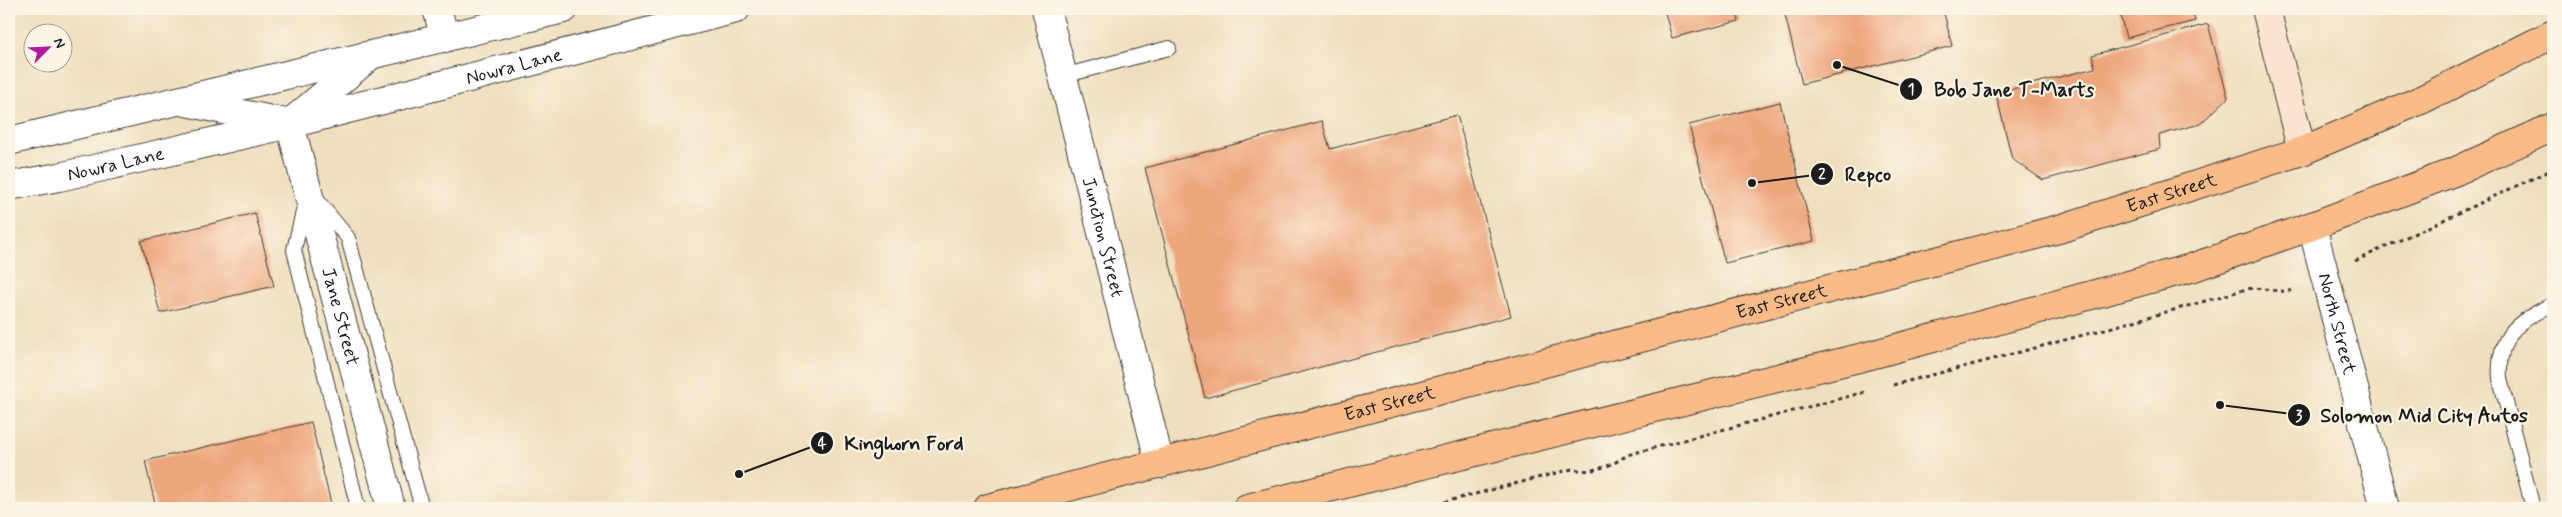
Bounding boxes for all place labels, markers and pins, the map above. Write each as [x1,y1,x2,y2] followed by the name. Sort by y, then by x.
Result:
[1899,71,2104,106] callout: Bob Jane T-Marts
[1810,156,1901,191] callout: Repco
[2287,398,2535,433] callout: Solomon Mid City Autos
[809,425,974,460] callout: Kinghorn Ford

